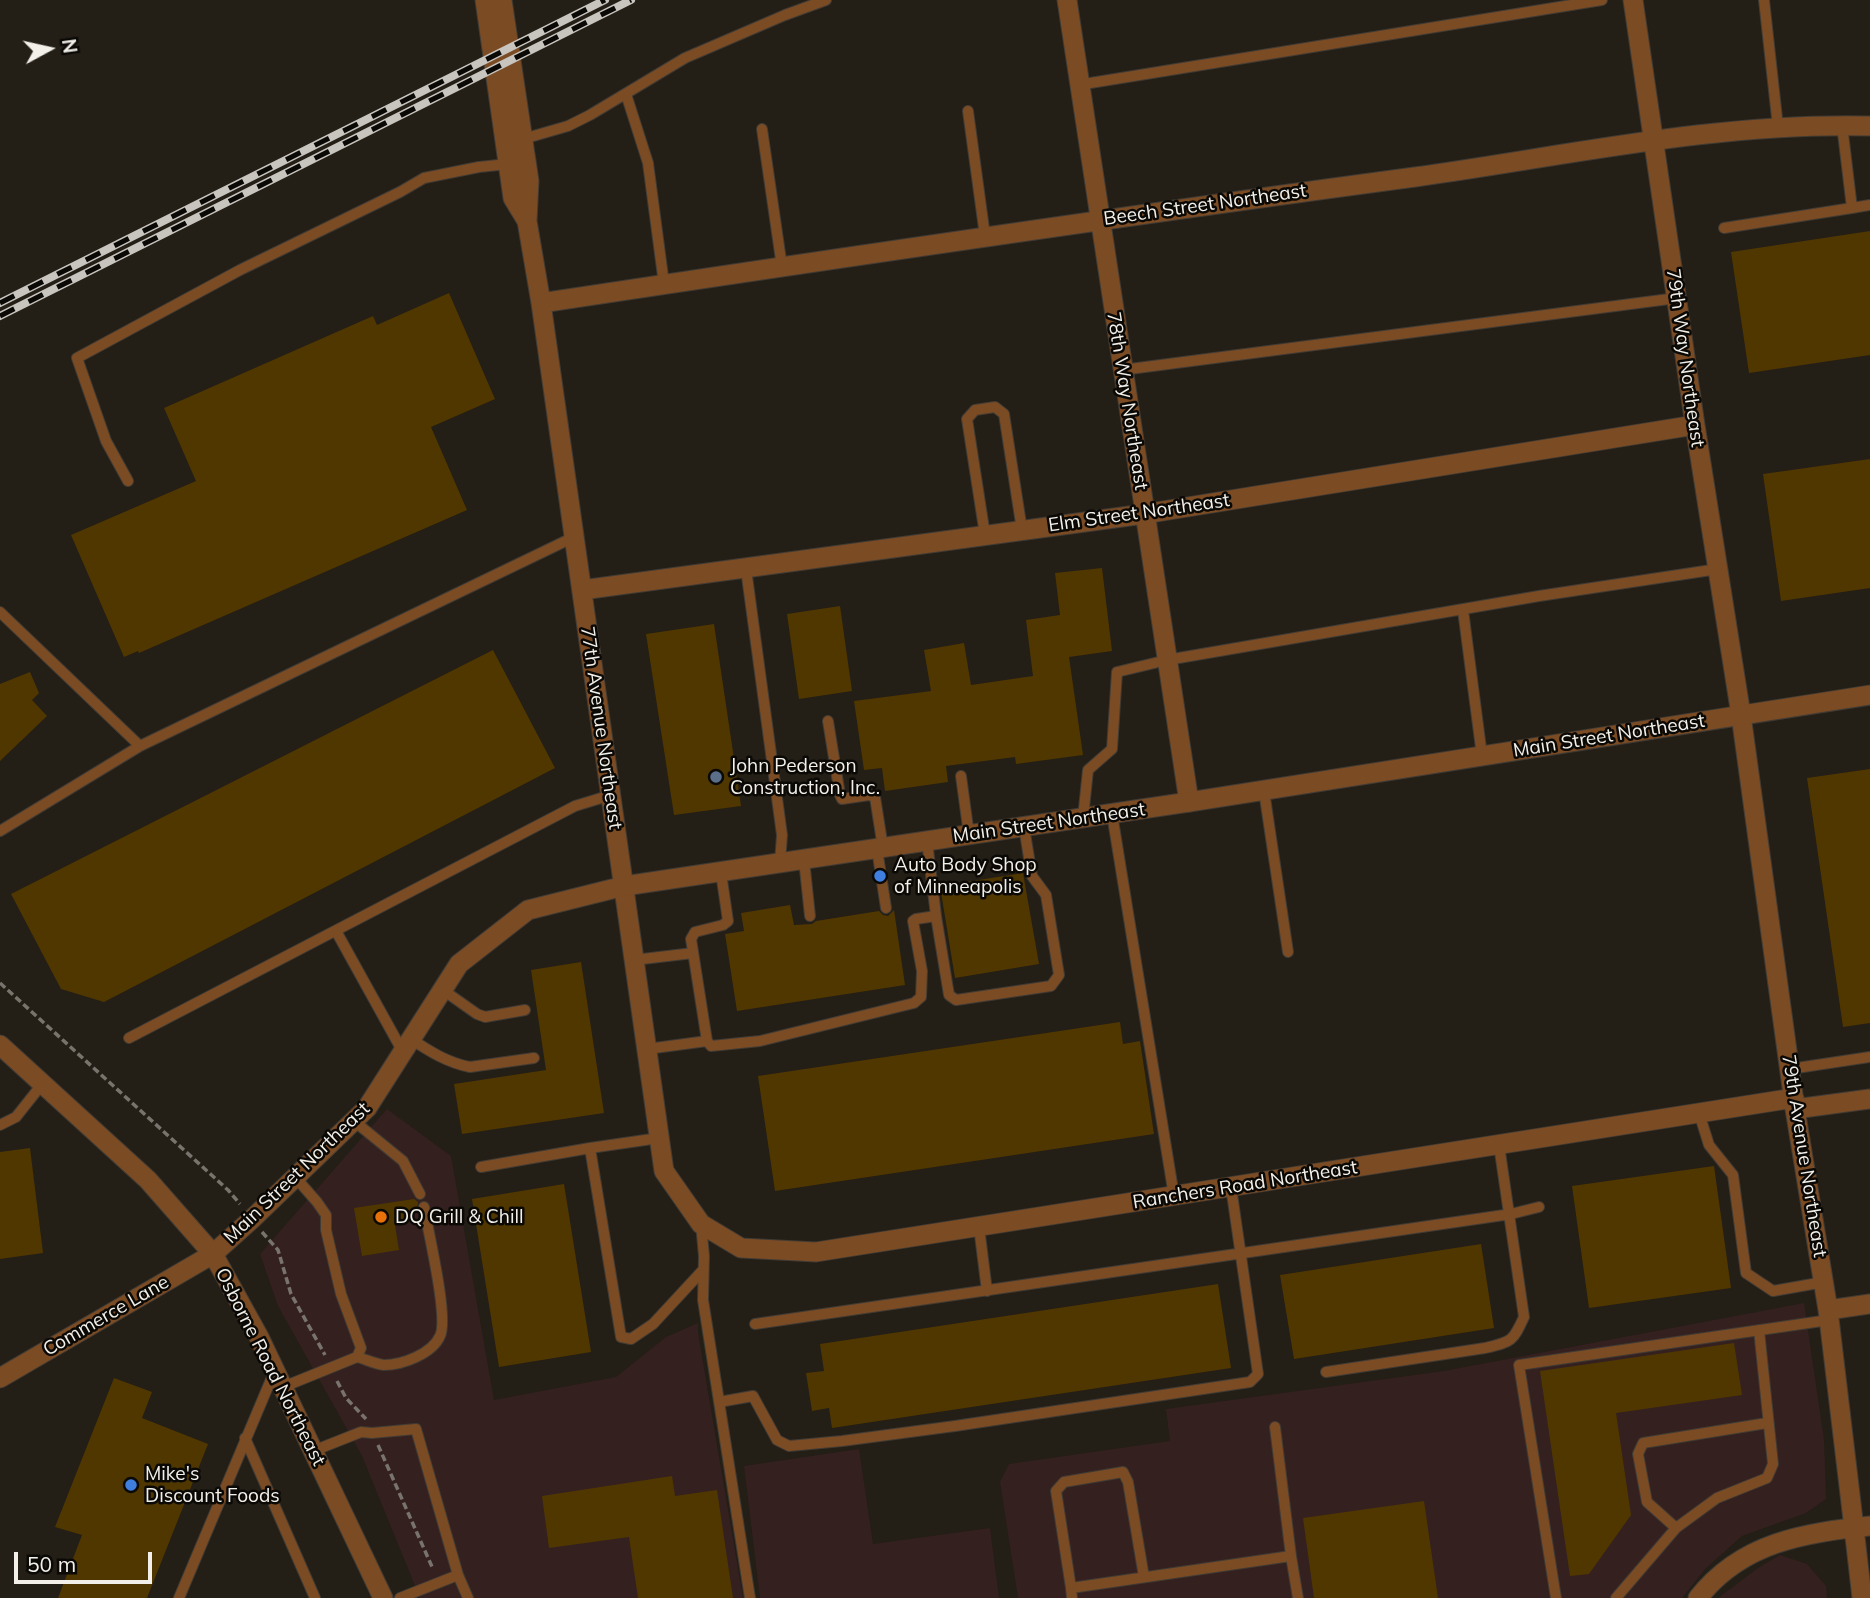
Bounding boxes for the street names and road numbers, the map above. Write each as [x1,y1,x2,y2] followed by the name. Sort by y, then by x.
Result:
[1102,179,1308,231] street label: Beech Street Northeast
[1661,267,1709,449] street label: 79th Way Northeast
[1102,310,1152,492] street label: 78th Way Northeast
[1047,489,1231,537] street label: Elm Street Northeast
[575,625,627,831] street label: 77th Avenue Northeast
[1512,710,1706,762] street label: Main Street Northeast
[951,798,1147,848] street label: Main Street Northeast
[1777,1053,1831,1259] street label: 79th Avenue Northeast
[219,1098,375,1248] street label: Main Street Northeast
[1131,1156,1359,1214] street label: Ranchers Road Northeast
[210,1264,330,1470] street label: Osborne Road Northeast
[39,1271,173,1361] street label: Commerce Lane

